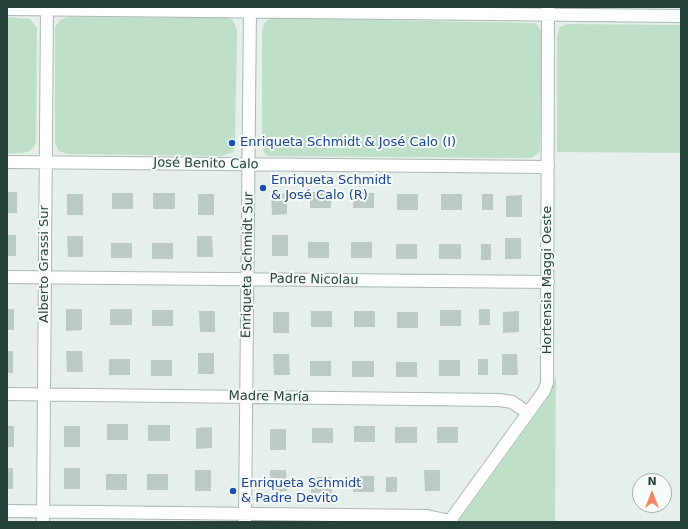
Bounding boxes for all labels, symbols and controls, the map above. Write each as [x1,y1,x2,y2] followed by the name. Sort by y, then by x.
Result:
[240,135,456,151] place label: Enriqueta Schmidt & José Calo (I)
[227,138,237,148] marker: Enriqueta Schmidt & José Calo (I)
[153,155,259,173] street label: José Benito Calo
[271,173,391,204] place label: Enriqueta Schmidt & José Calo (R)
[258,183,268,193] marker: Enriqueta Schmidt & José Calo (R)
[239,192,257,338] street label: Enriqueta Schmidt Sur
[37,205,53,323] street label: Alberto Grassi Sur
[540,206,556,354] street label: Hortensia Maggi Oeste
[269,271,359,289] street label: Padre Nicolau
[229,388,309,406] street label: Madre María
[632,473,672,513] north arrow
[647,475,657,488] text: N
[241,476,361,507] place label: Enriqueta Schmidt & Padre Devito
[228,486,238,496] marker: Enriqueta Schmidt & Padre Devito

